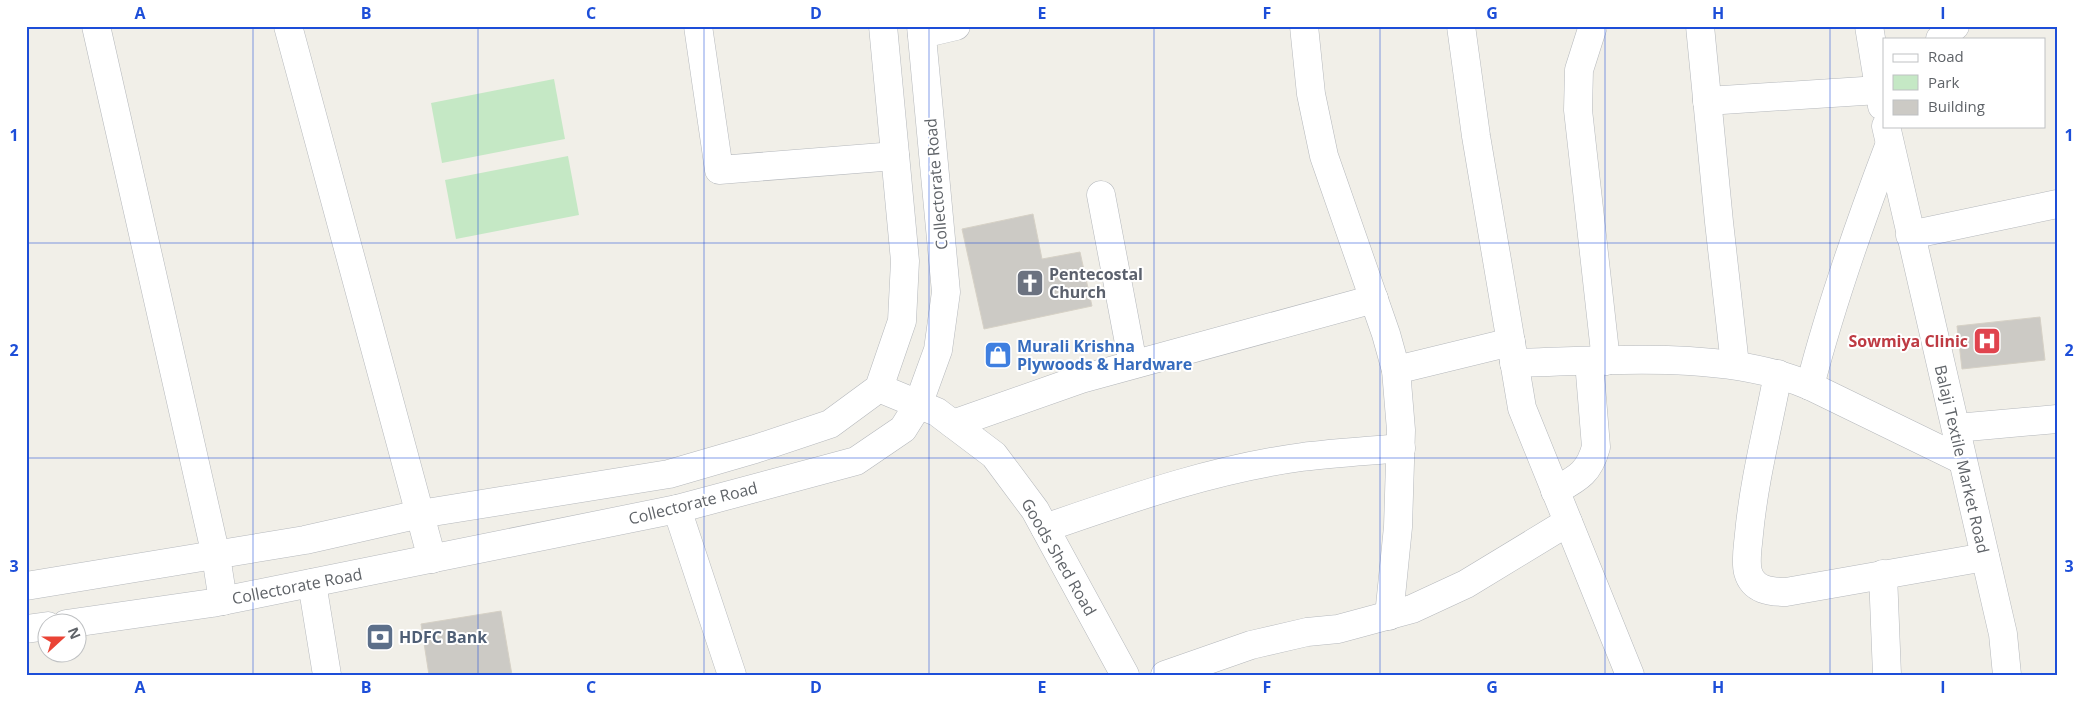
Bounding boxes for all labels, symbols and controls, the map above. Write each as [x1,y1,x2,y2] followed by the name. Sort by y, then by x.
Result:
[134,2,146,24] text: A
[361,2,371,24] text: B
[586,2,596,24] text: C
[810,2,822,24] text: D
[1038,2,1047,24] text: E
[1263,2,1271,24] text: F
[1486,2,1498,24] text: G
[1712,2,1724,24] text: H
[1940,2,1946,24] text: I
[1883,38,2046,128] legend
[1928,46,1964,66] text: Road
[1928,72,1959,92] text: Park
[1928,96,1985,116] text: Building
[919,117,953,251] street label: Collectorate Road
[9,124,19,146] text: 1
[2064,124,2074,146] text: 1
[1049,263,1143,303] place label: Pentecostal Church
[1015,268,1045,298] church icon: Pentecostal Church
[1972,326,2002,356] hospital icon: Sowmiya Clinic
[1848,330,1968,352] place label: Sowmiya Clinic
[1017,335,1192,375] place label: Murali Krishna Plywoods & Hardware
[9,339,19,361] text: 2
[2064,339,2074,361] text: 2
[983,340,1013,370] shop icon: Murali Krishna Plywoods & Hardware
[1930,363,1994,555] street label: Balaji Textile Market Road
[626,476,760,530] street label: Collectorate Road
[1016,494,1102,620] street label: Goods Shed Road
[9,555,19,577] text: 3
[2064,555,2074,577] text: 3
[230,563,364,609] street label: Collectorate Road
[38,614,88,664] north arrow
[365,622,395,652] bank icon: HDFC Bank
[64,624,86,642] text: N
[399,626,487,648] place label: HDFC Bank
[134,676,146,698] text: A
[361,676,371,698] text: B
[586,676,596,698] text: C
[810,676,822,698] text: D
[1038,676,1047,698] text: E
[1263,676,1271,698] text: F
[1486,676,1498,698] text: G
[1712,676,1724,698] text: H
[1940,676,1946,698] text: I

